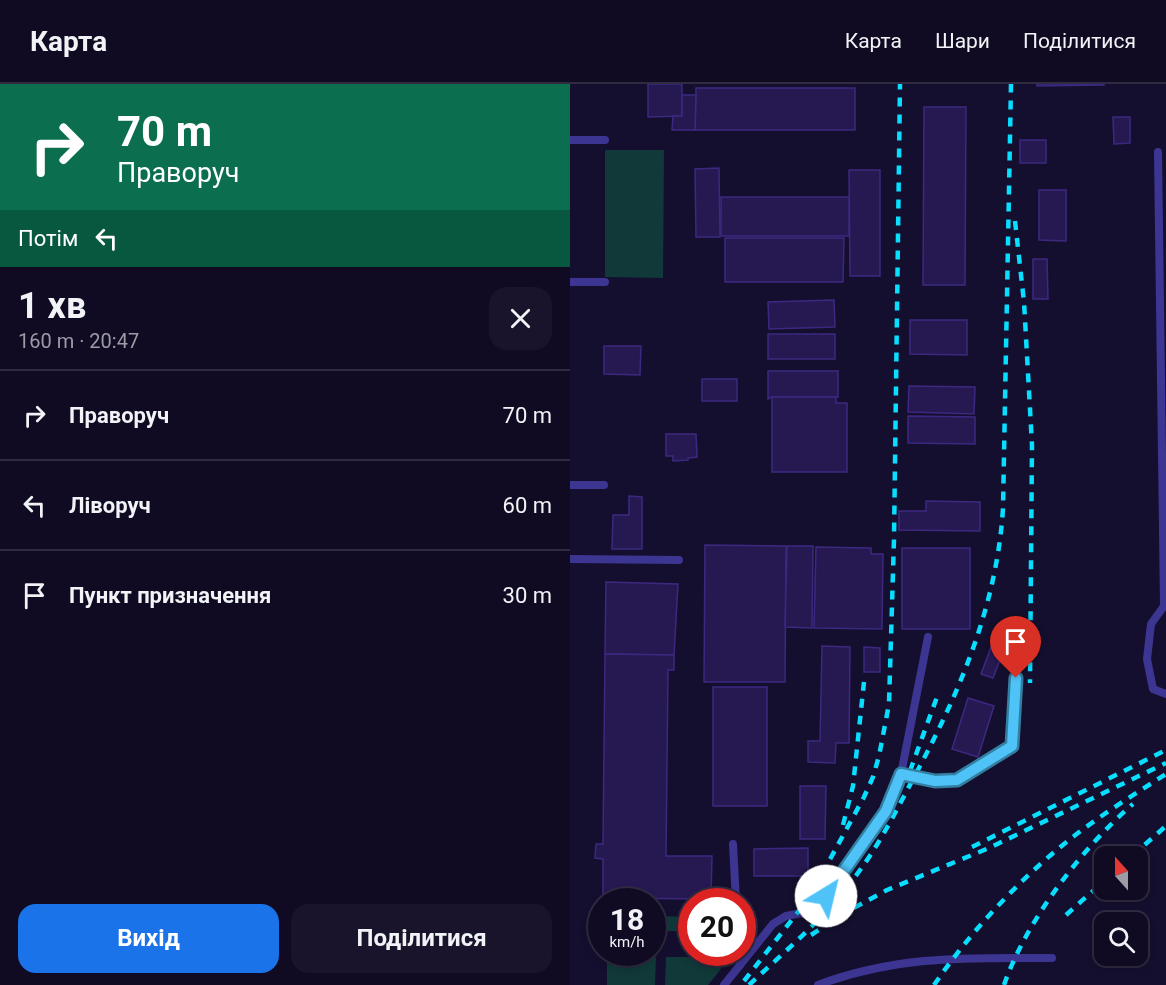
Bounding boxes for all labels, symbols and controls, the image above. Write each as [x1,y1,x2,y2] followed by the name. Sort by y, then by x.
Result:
[30,25,107,58] text: Карта
[845,29,902,53] text: Карта
[935,29,990,53] text: Шари
[1023,29,1136,53] text: Поділитися
[117,107,212,156] text: 70 m
[18,108,96,186] icon: right
[117,157,239,189] text: Праворуч
[90,222,123,255] icon: left
[18,226,78,251] text: Потім
[18,285,86,327] text: 1 хв
[489,287,552,350] button: close
[18,329,139,353] text: 160 m · 20:47
[18,399,51,432] icon: right
[69,403,169,428] text: Праворуч
[503,403,552,428] text: 70 m
[18,489,51,522] icon: left
[69,493,151,518] text: Ліворуч
[503,493,552,518] text: 60 m
[18,579,51,612] icon: arrive
[69,583,271,608] text: Пункт призначення
[503,583,552,608] text: 30 m
[990,616,1041,678] pin
[999,625,1032,658] icon: arrive
[1094,846,1148,900] north arrow
[1094,846,1148,966] map controls
[794,864,858,928] position arrow
[678,888,756,966] speed limit sign: 20
[610,902,644,937] text: 18
[18,904,279,973] button: Вихід
[291,904,552,973] button: Поділитися
[1094,912,1148,966] button: search
[609,933,645,951] text: km/h

